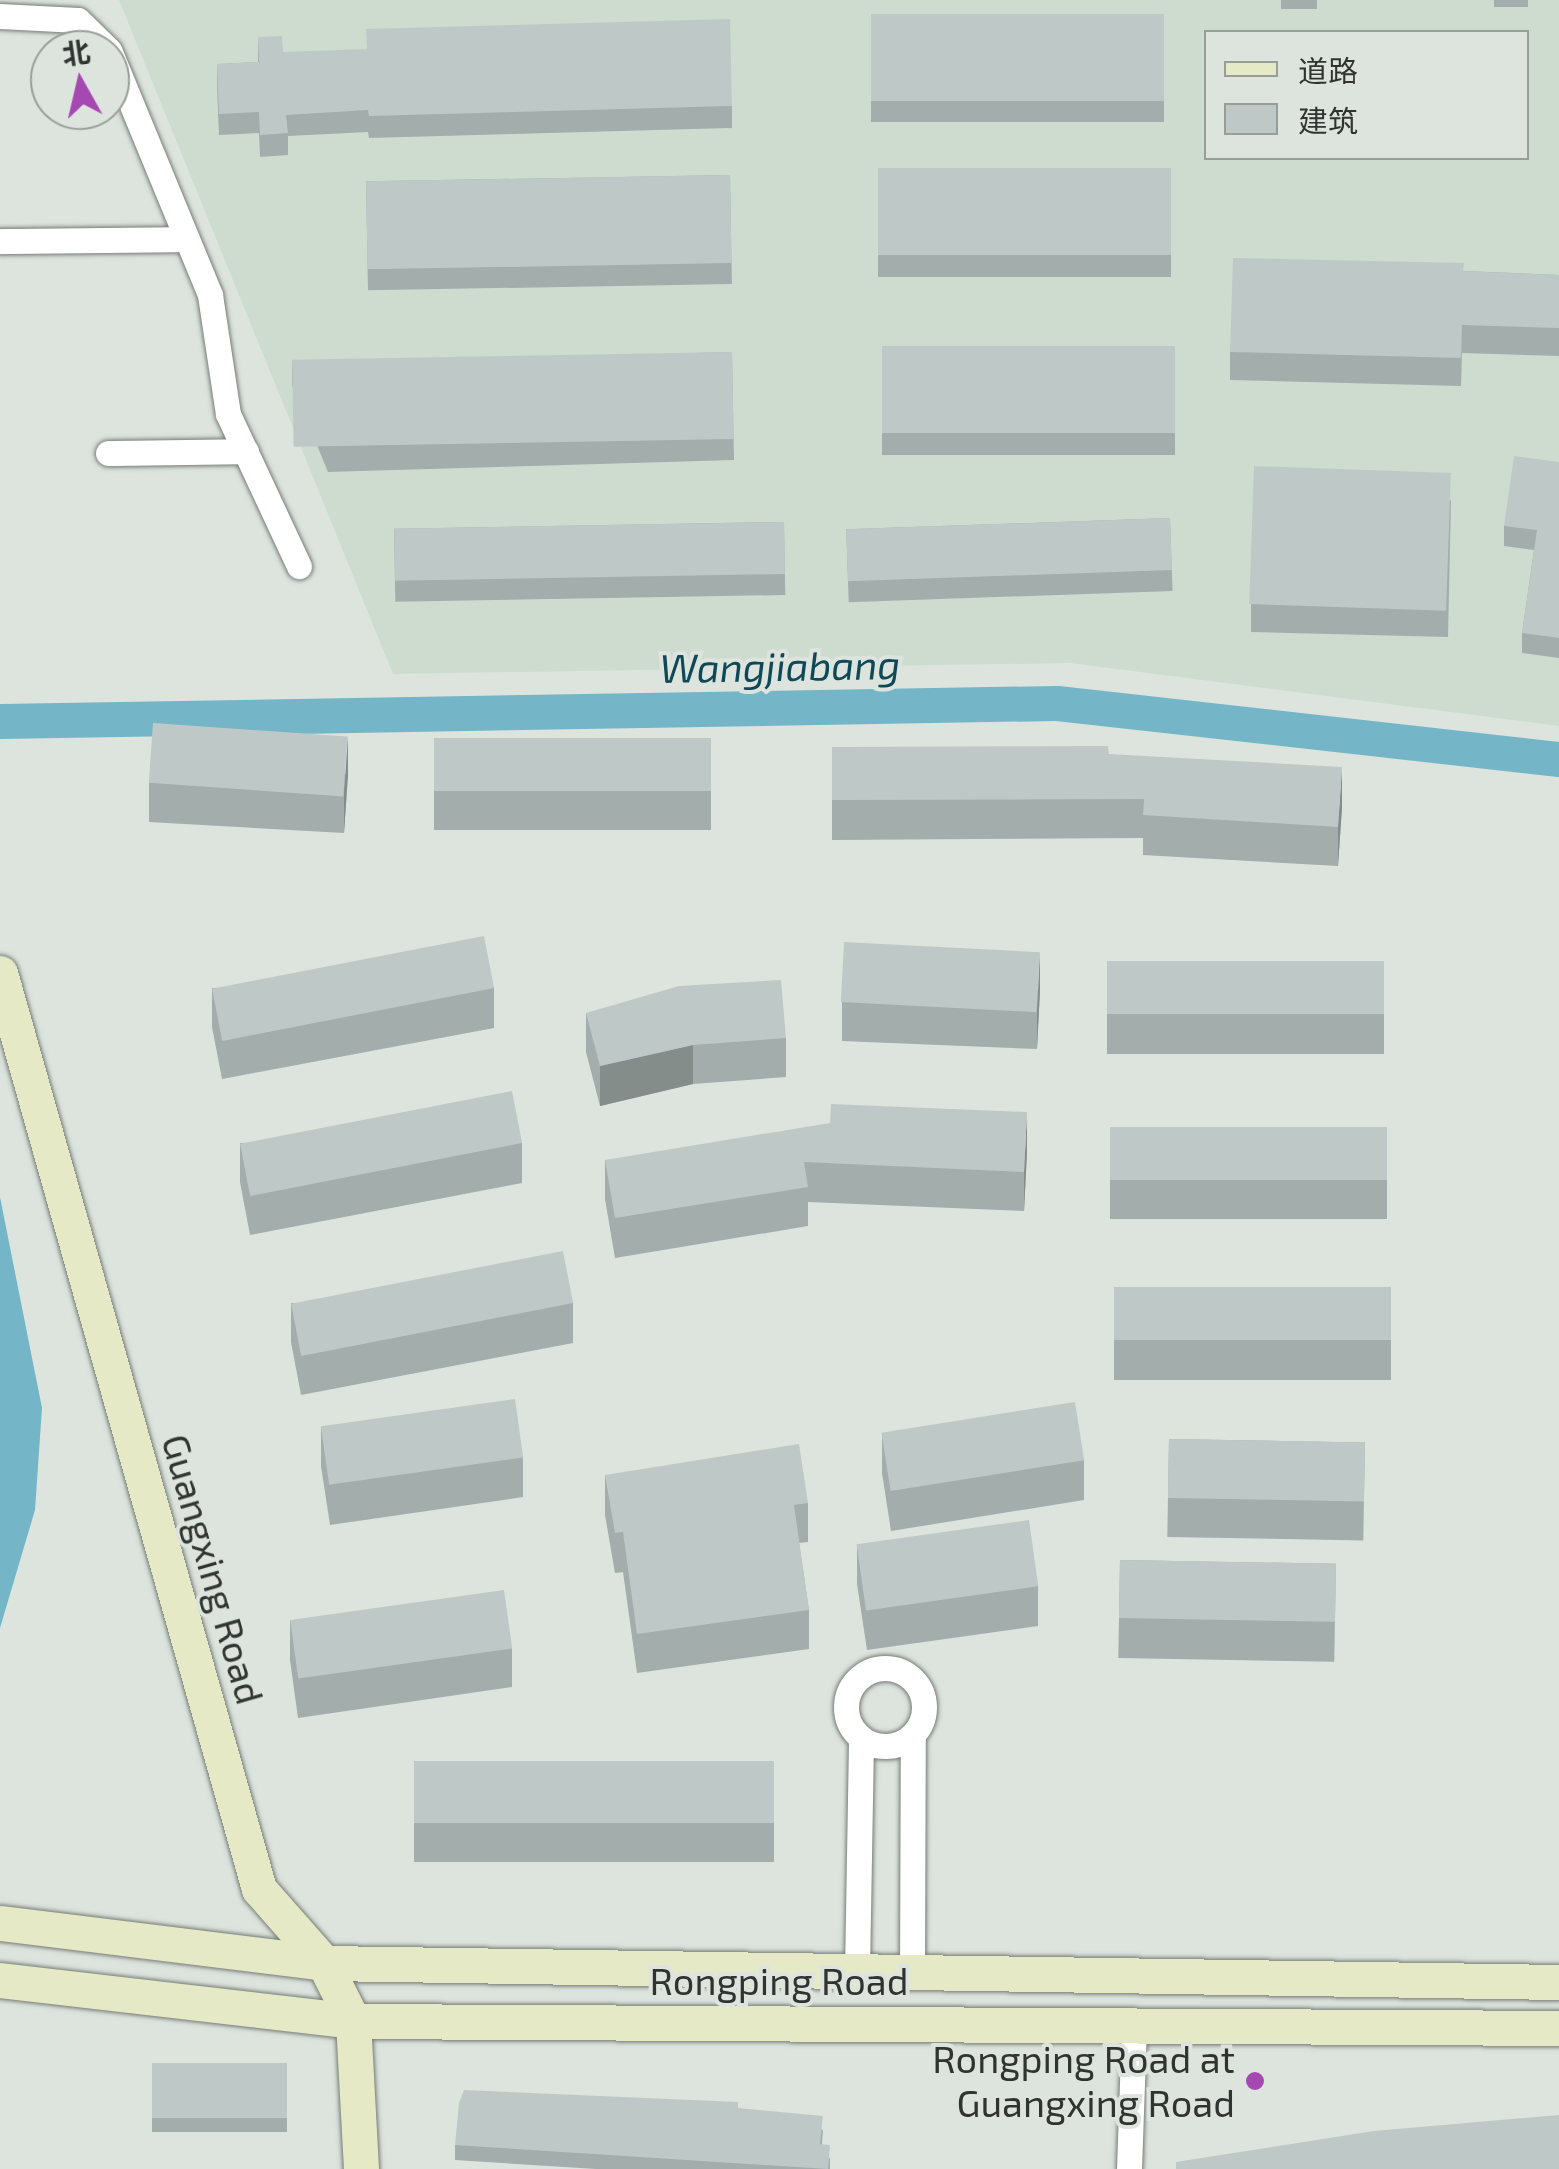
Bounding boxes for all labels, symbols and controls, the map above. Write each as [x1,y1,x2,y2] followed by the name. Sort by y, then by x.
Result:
[30,30,130,130] north arrow
[1204,30,1529,160] legend
[60,33,92,71] text: 北
[1298,52,1358,88] text: 道路
[1298,102,1358,138] text: 建筑
[659,639,901,691] water label: Wangjiabang
[153,1429,273,1709] street label: Guangxing Road
[650,1958,908,2004] street label: Rongping Road
[932,2036,1235,2126] place label: Rongping Road at Guangxing Road
[1244,2070,1266,2092] marker: Rongping Road at Guangxing Road

